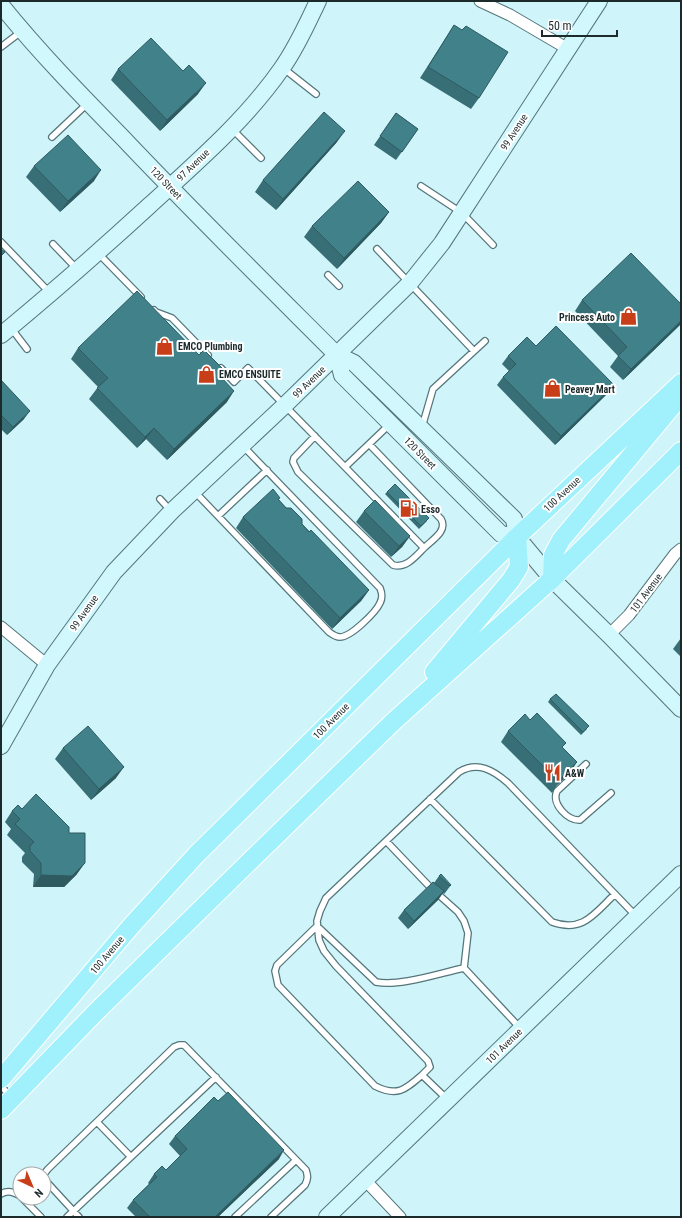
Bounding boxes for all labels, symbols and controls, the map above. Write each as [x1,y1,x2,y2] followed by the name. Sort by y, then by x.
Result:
[542,12,617,38] scale bar
[548,19,572,33] text: 50 m
[498,112,530,152] street label: 99 Avenue
[174,147,212,183] street label: 97 Avenue
[148,165,184,201] street label: 120 Street
[618,307,638,327] shop icon: Princess Auto
[559,312,615,323] place label: Princess Auto
[155,336,175,356] shop icon: EMCO Plumbing
[178,341,243,352] place label: EMCO Plumbing
[196,364,216,384] shop icon: EMCO ENSUITE
[290,364,328,400] street label: 99 Avenue
[219,369,281,380] place label: EMCO ENSUITE
[542,379,562,399] shop icon: Peavey Mart
[565,384,615,395] place label: Peavey Mart
[402,435,438,471] street label: 120 Street
[541,474,583,514] street label: 100 Avenue
[398,499,418,519] fuel station icon: Esso
[421,504,440,515] place label: Esso
[628,571,664,615] street label: 101 Avenue
[68,593,100,633] street label: 99 Avenue
[311,701,351,741] street label: 100 Avenue
[542,763,562,783] restaurant icon: A&W
[565,768,585,779] place label: A&W
[88,934,126,976] street label: 100 Avenue
[484,1026,525,1066] street label: 101 Avenue
[12,1166,52,1206] north arrow
[31,1186,46,1200] text: N

